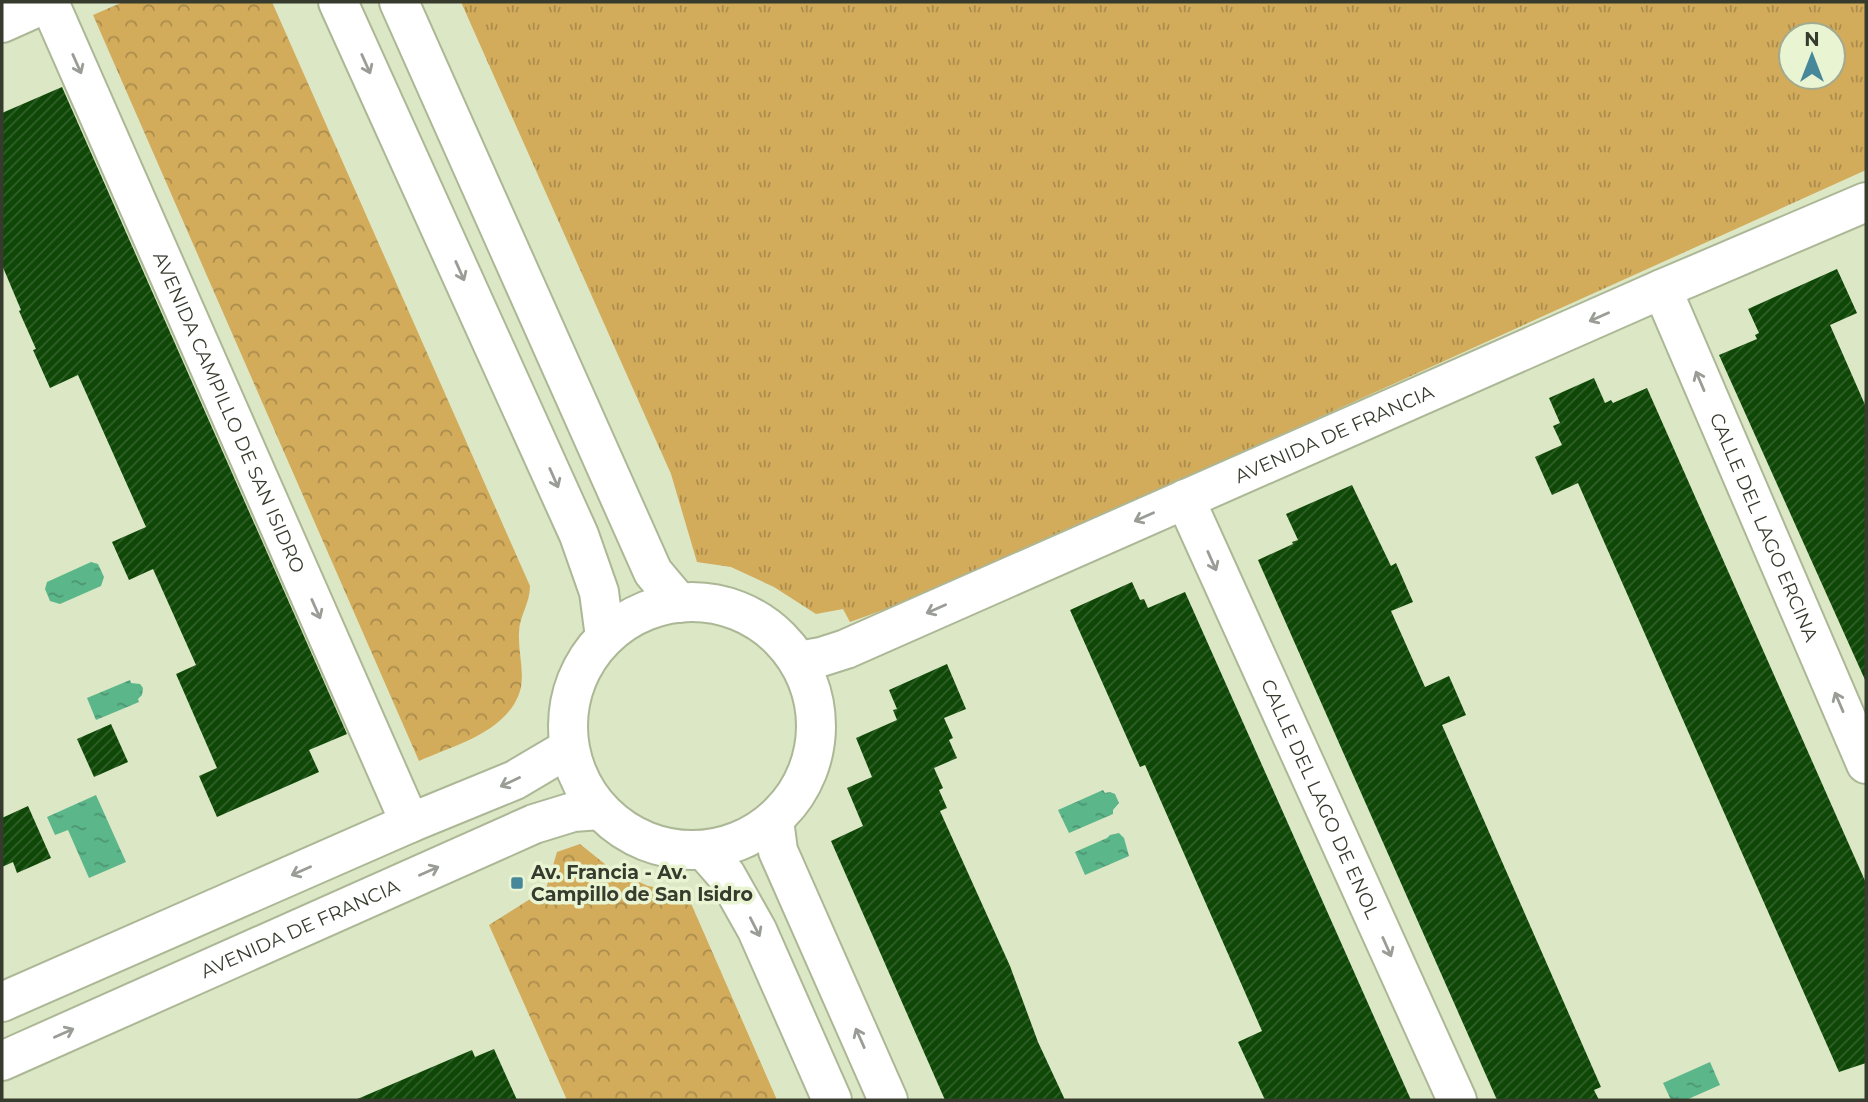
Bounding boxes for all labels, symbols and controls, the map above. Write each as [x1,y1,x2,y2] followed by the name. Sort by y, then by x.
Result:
[1777,21,1847,91] north arrow
[1804,28,1820,51] text: N
[71,53,84,74] one-way arrow
[360,53,373,74] one-way arrow
[148,248,310,577] street label: AVENIDA CAMPILLO DE SAN ISIDRO
[454,260,467,281] one-way arrow
[1589,311,1610,324] one-way arrow
[1693,370,1706,392] one-way arrow
[1231,380,1438,488] street label: AVENIDA DE FRANCIA
[1705,409,1823,645] street label: CALLE DEL LAGO ERCINA
[548,467,561,488] one-way arrow
[1134,511,1155,524] one-way arrow
[1206,550,1219,571] one-way arrow
[310,598,323,619] one-way arrow
[926,603,947,616] one-way arrow
[1256,676,1385,923] street label: CALLE DEL LAGO DE ENOL
[1832,692,1845,713] one-way arrow
[500,776,521,789] one-way arrow
[530,861,753,906] place label: Av. Francia - Av. Campillo de San Isidro
[417,864,439,877] one-way arrow
[291,865,312,878] one-way arrow
[197,874,403,983] street label: AVENIDA DE FRANCIA
[509,875,525,891] marker: Av. Francia - Av. Campillo de San Isidro
[749,916,762,937] one-way arrow
[1381,936,1394,957] one-way arrow
[53,1026,74,1039] one-way arrow
[853,1028,866,1049] one-way arrow

